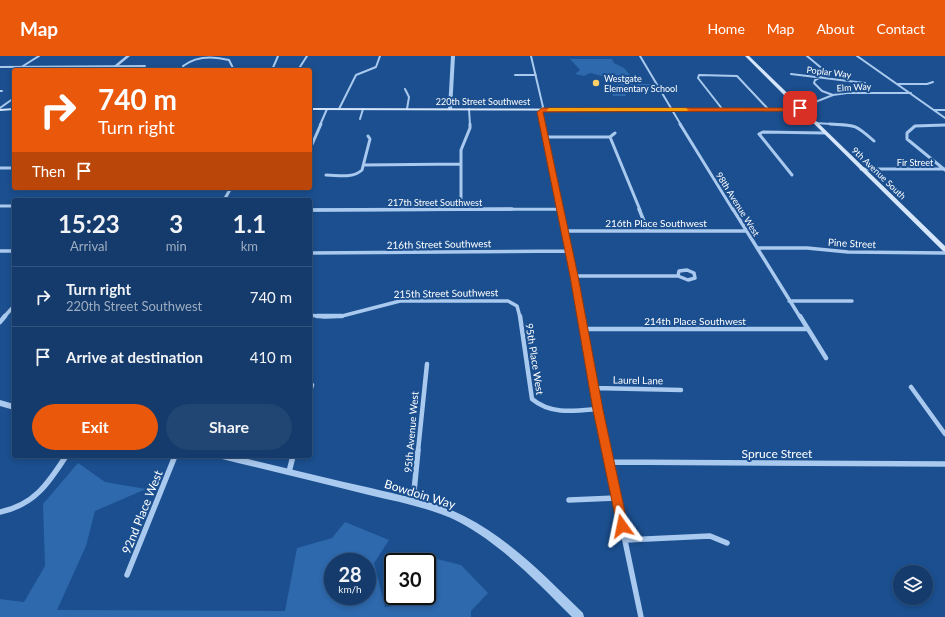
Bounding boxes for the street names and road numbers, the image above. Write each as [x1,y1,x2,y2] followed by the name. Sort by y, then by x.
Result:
[806,64,852,80] street label: Poplar Way
[836,81,872,93] street label: Elm Way
[436,96,531,107] street label: 220th Street Southwest
[850,144,908,202] street label: 9th Avenue South
[897,157,934,168] street label: Fir Street
[714,170,763,239] street label: 98th Avenue West
[388,197,483,208] street label: 217th Street Southwest
[605,217,707,229] street label: 216th Place Southwest
[828,236,877,250] street label: Pine Street
[387,237,492,251] street label: 216th Street Southwest
[394,286,499,300] street label: 215th Street Southwest
[644,315,746,327] street label: 214th Place Southwest
[523,322,547,396] street label: 95th Place West
[613,374,663,386] street label: Laurel Lane
[401,390,421,473] street label: 95th Avenue West
[742,446,813,461] street label: Spruce Street
[118,467,166,556] street label: 92nd Place West
[383,476,458,512] street label: Bowdoin Way

